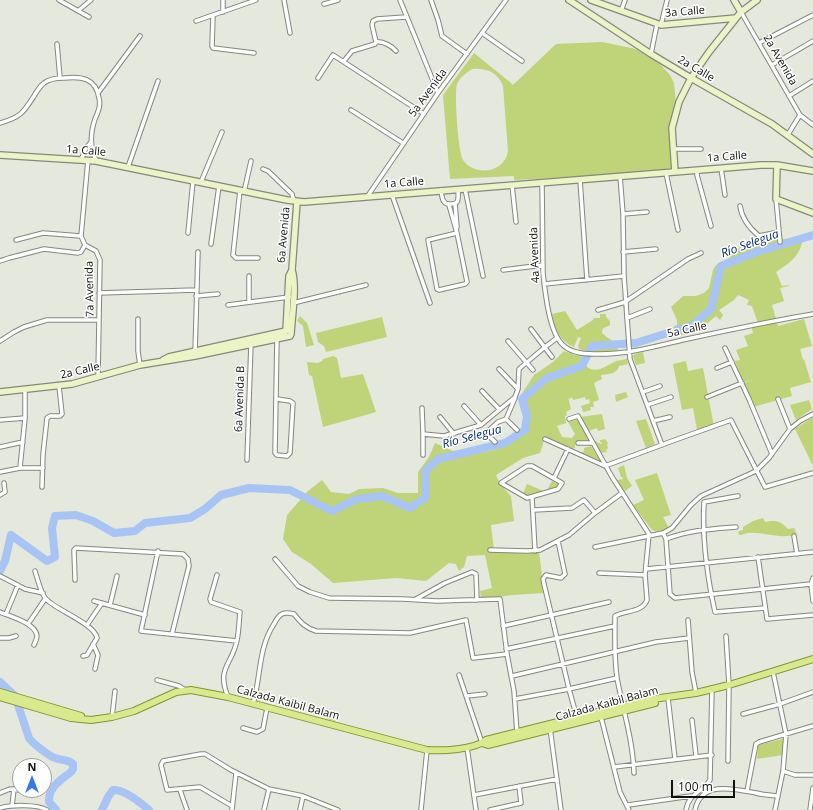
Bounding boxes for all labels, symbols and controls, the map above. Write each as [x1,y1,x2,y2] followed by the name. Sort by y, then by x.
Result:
[664,4,706,20] street label: 3a Calle
[760,32,800,88] street label: 2a Avenida
[675,53,717,85] street label: 2a Calle
[406,66,450,120] street label: 5a Avenida
[65,143,107,159] street label: 1a Calle
[706,149,748,165] street label: 1a Calle
[383,175,425,191] street label: 1a Calle
[275,206,293,264] street label: 6a Avenida
[527,227,543,283] street label: 4a Avenida
[719,227,781,261] water label: Río Selegua
[83,261,97,317] street label: 7a Avenida
[666,319,708,341] street label: 5a Calle
[59,360,101,382] street label: 2a Calle
[232,366,248,432] street label: 6a Avenida B
[441,422,503,452] water label: Río Selegua
[235,683,341,723] street label: Calzada Kaibil Balam
[554,684,660,724] street label: Calzada Kaibil Balam
[12,758,52,798] north arrow
[28,759,36,774] text: N
[673,772,737,798] scale bar
[678,778,713,795] text: 100 m

